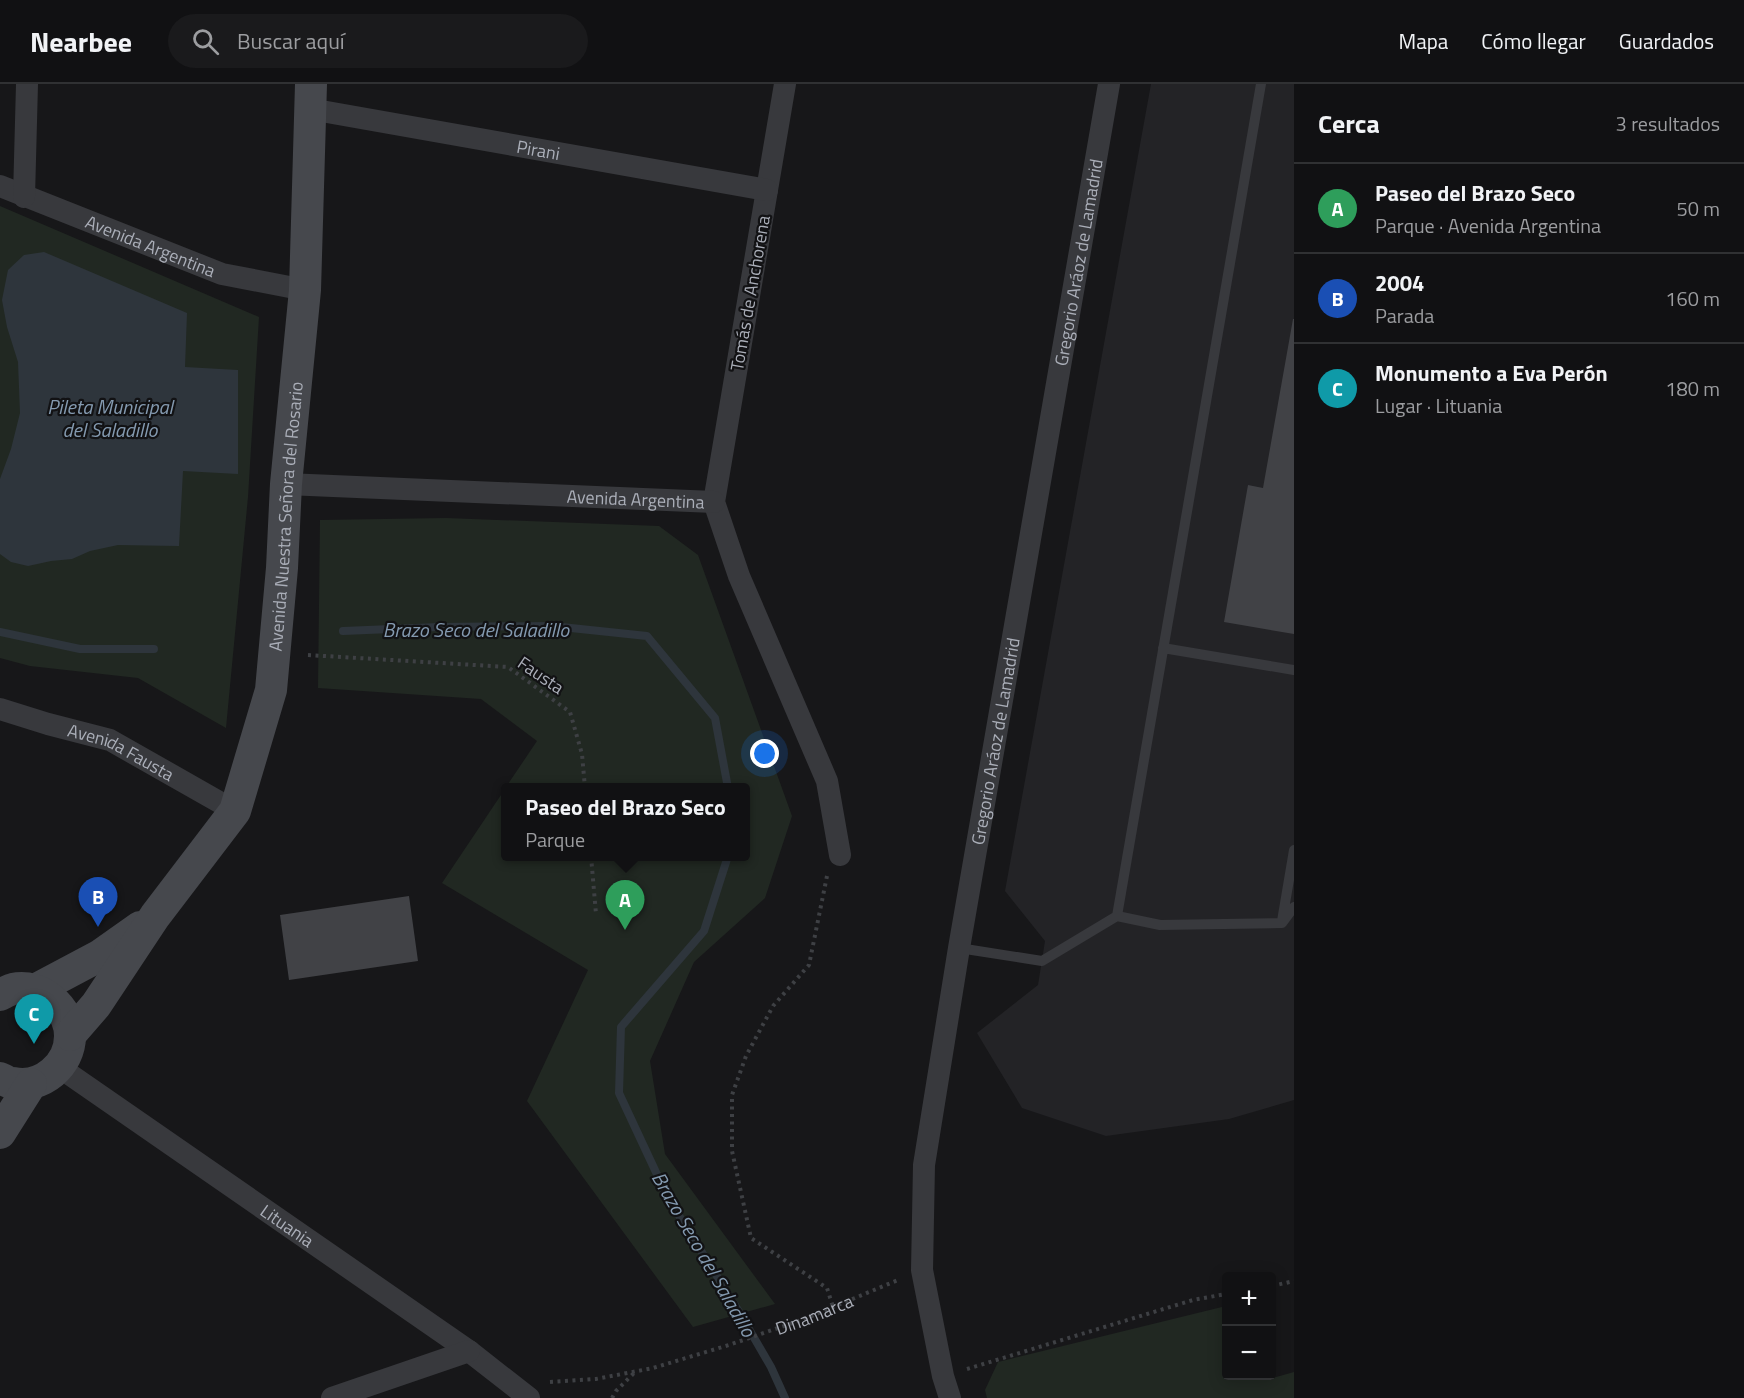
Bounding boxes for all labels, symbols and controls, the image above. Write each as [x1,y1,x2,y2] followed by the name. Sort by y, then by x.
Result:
[168,14,588,68] search box
[30,20,132,63] text: Nearbee
[237,24,345,58] text: Buscar aquí
[189,25,222,58] icon: search
[1399,25,1448,57] text: Mapa
[1481,25,1586,57] text: Cómo llegar
[1619,25,1714,57] text: Guardados
[1318,104,1380,143] text: Cerca
[1616,108,1720,139] text: 3 resultados
[515,132,562,167] street label: Pirani
[1047,157,1109,368] street label: Gregorio Aráoz de Lamadrid
[1375,176,1575,210] text: Paseo del Brazo Seco
[1331,193,1344,224] text: A
[1676,193,1720,224] text: 50 m
[81,208,220,284] street label: Avenida Argentina
[1375,210,1601,241] text: Parque · Avenida Argentina
[723,213,777,373] street label: Tomás de Anchorena
[1375,266,1424,300] text: 2004
[1331,283,1344,314] text: B
[1665,283,1720,314] text: 160 m
[1375,300,1434,331] text: Parada
[1375,356,1608,390] text: Monumento a Eva Perón
[1332,373,1343,404] text: C
[1665,373,1720,404] text: 180 m
[261,380,309,652] street label: Avenida Nuestra Señora del Rosario
[1375,390,1502,421] text: Lugar · Lituania
[47,391,175,445] water label: Pileta Municipal del Saladillo
[566,482,705,515] street label: Avenida Argentina
[383,614,570,645] water label: Brazo Seco del Saladillo
[964,635,1026,847] street label: Gregorio Aráoz de Lamadrid
[512,650,570,700] street label: Fausta
[65,716,180,787] street label: Avenida Fausta
[750,739,779,768] your location
[501,783,750,861] popup
[525,790,726,824] text: Paseo del Brazo Seco
[525,824,585,855] text: Parque
[78,878,118,927] pin: B
[606,880,644,930] pin: A
[15,994,54,1044] pin: C
[644,1166,765,1343] water label: Brazo Seco del Saladillo
[255,1197,320,1254] street label: Lituania
[1222,1272,1276,1380] map controls
[1222,1272,1276,1326] button: +
[772,1287,857,1341] street label: Dinamarca
[1222,1326,1276,1380] button: −

